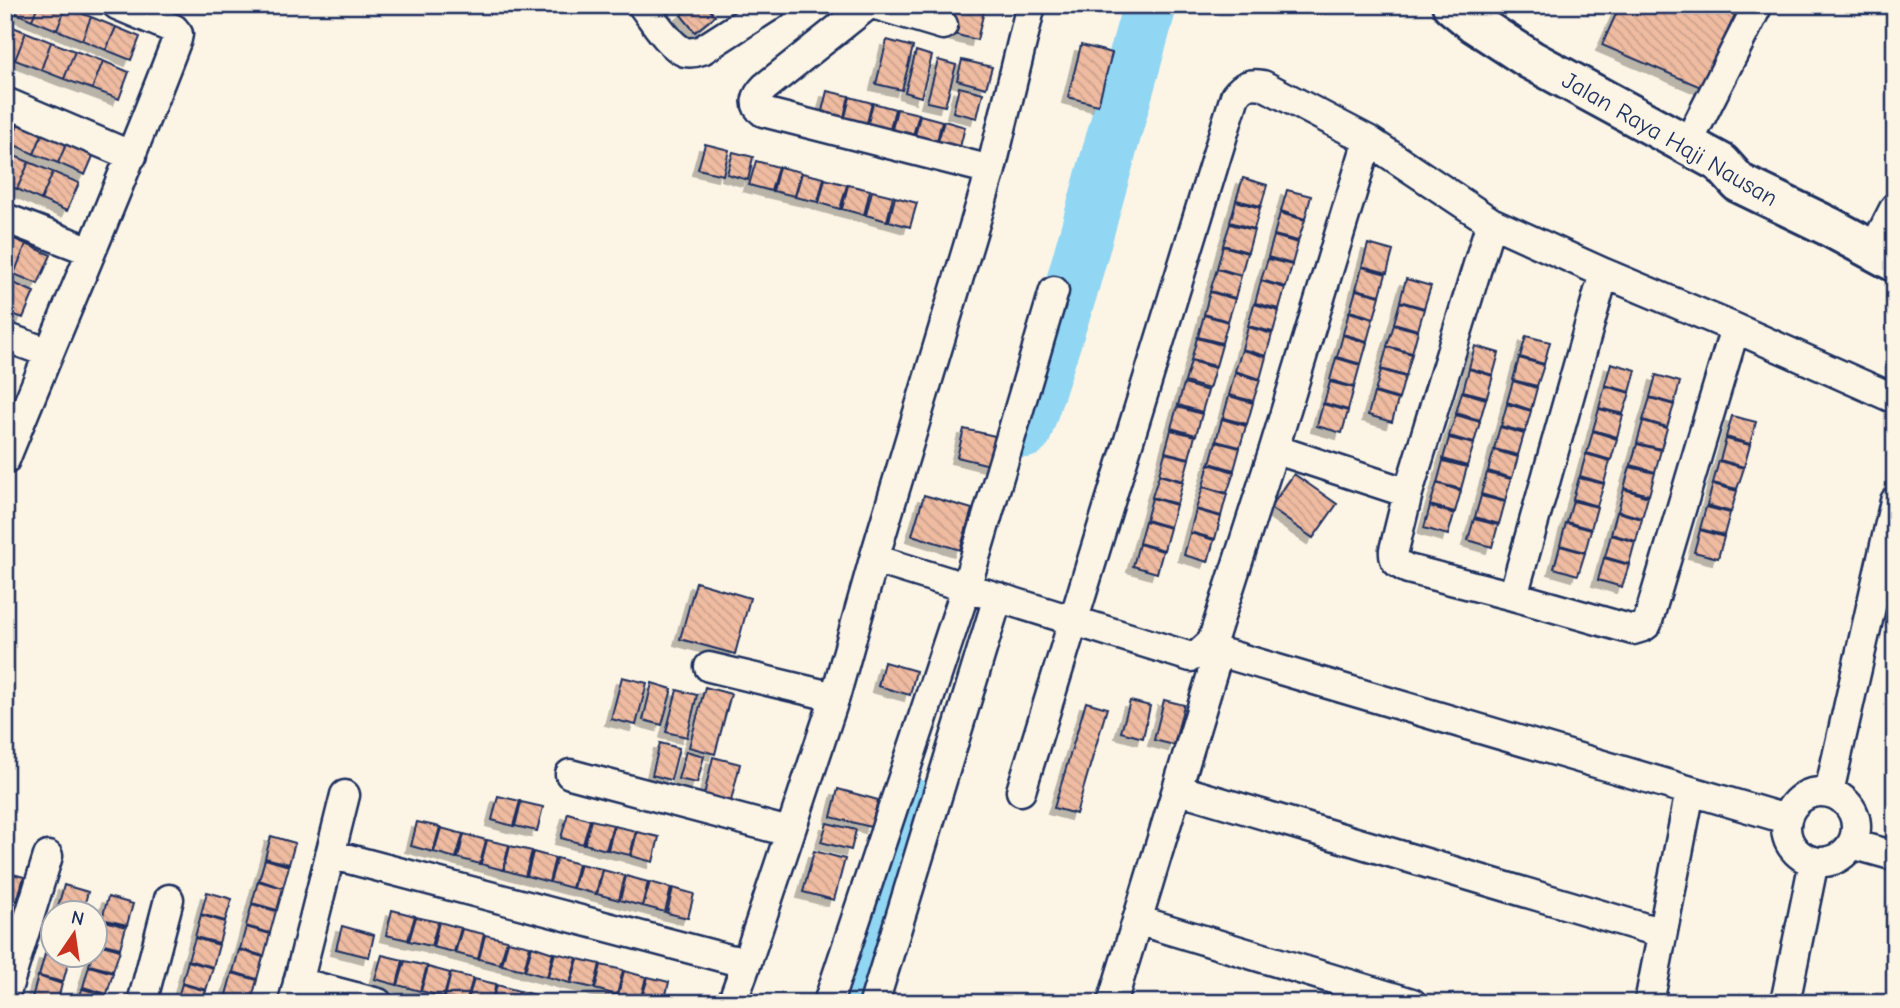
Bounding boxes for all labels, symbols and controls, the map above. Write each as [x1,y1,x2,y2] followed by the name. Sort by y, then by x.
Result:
[1557,66,1783,212] street label: Jalan Raya Haji Nausan
[38,900,108,970] north arrow
[69,906,86,931] text: N

